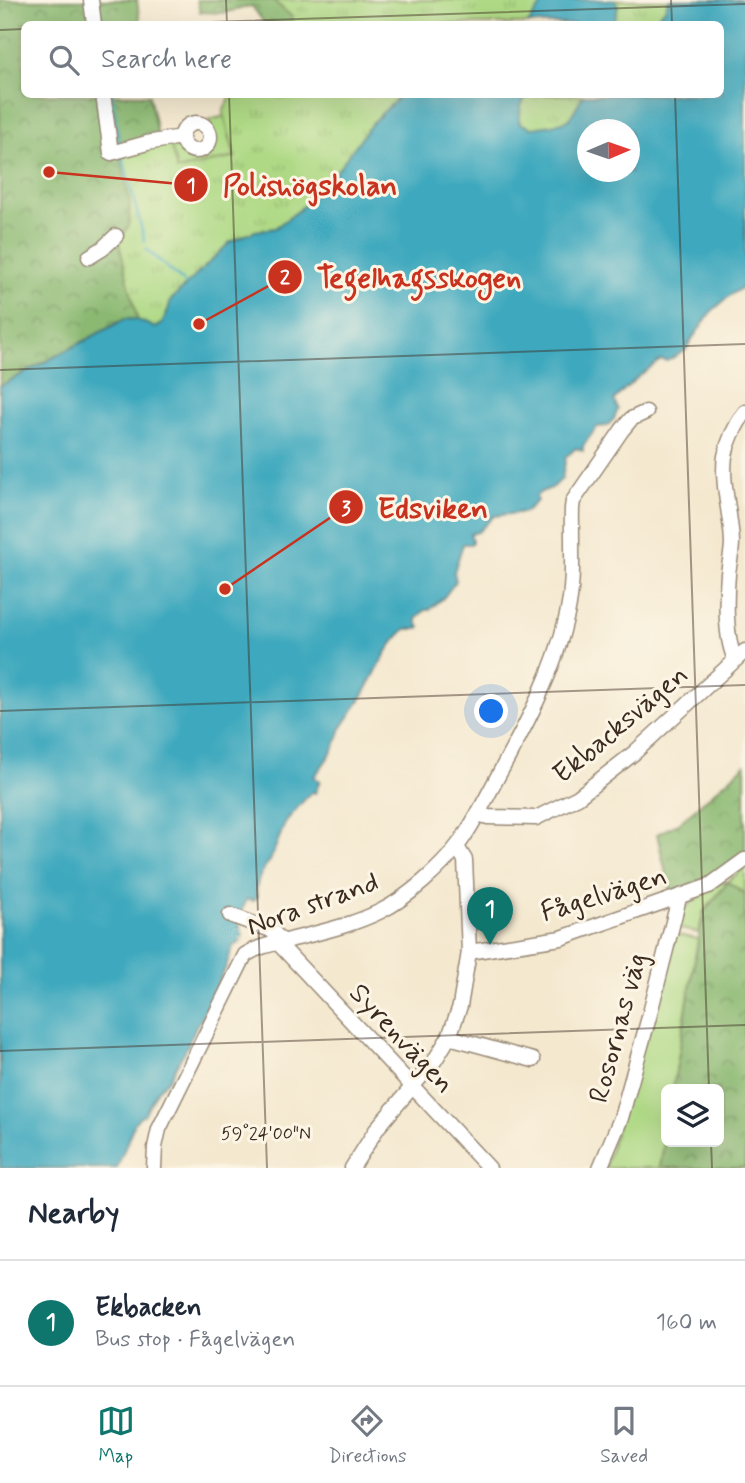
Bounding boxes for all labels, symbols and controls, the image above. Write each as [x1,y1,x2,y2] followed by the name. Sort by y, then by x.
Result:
[21,21,724,98] search box
[45,41,83,79] icon: search
[101,43,232,77] text: Search here
[577,119,640,182] north arrow
[174,159,411,210] callout: Polishögskolan
[223,167,397,207] text: Polishögskolan
[186,172,196,200] text: 1
[268,251,535,302] callout: Tegelhagsskogen
[317,259,521,302] text: Tegelhagsskogen
[280,264,291,292] text: 2
[329,482,502,533] callout: Edsviken
[378,490,488,529] text: Edsviken
[341,495,351,523] text: 3
[545,657,697,793] street label: Ekbacksvägen
[474,694,508,728] your location
[537,858,671,932] street label: Fågelvägen
[242,864,384,946] street label: Nora strand
[467,887,513,945] pin: 1
[581,949,657,1107] street label: Rosornas väg
[340,976,462,1102] street label: Syrenvägen
[661,1084,724,1147] map controls
[661,1084,724,1147] button: layers
[221,1122,311,1146] text: 59°24'00"N
[28,1194,119,1233] text: Nearby
[95,1291,202,1325] text: Ekbacken
[46,1308,56,1338] text: 1
[656,1308,717,1338] text: 160 m
[95,1325,295,1355] text: Bus stop · Fågelvägen
[97,1402,135,1469] tab: Map
[328,1402,407,1469] tab: Directions
[600,1402,648,1469] tab: Saved

